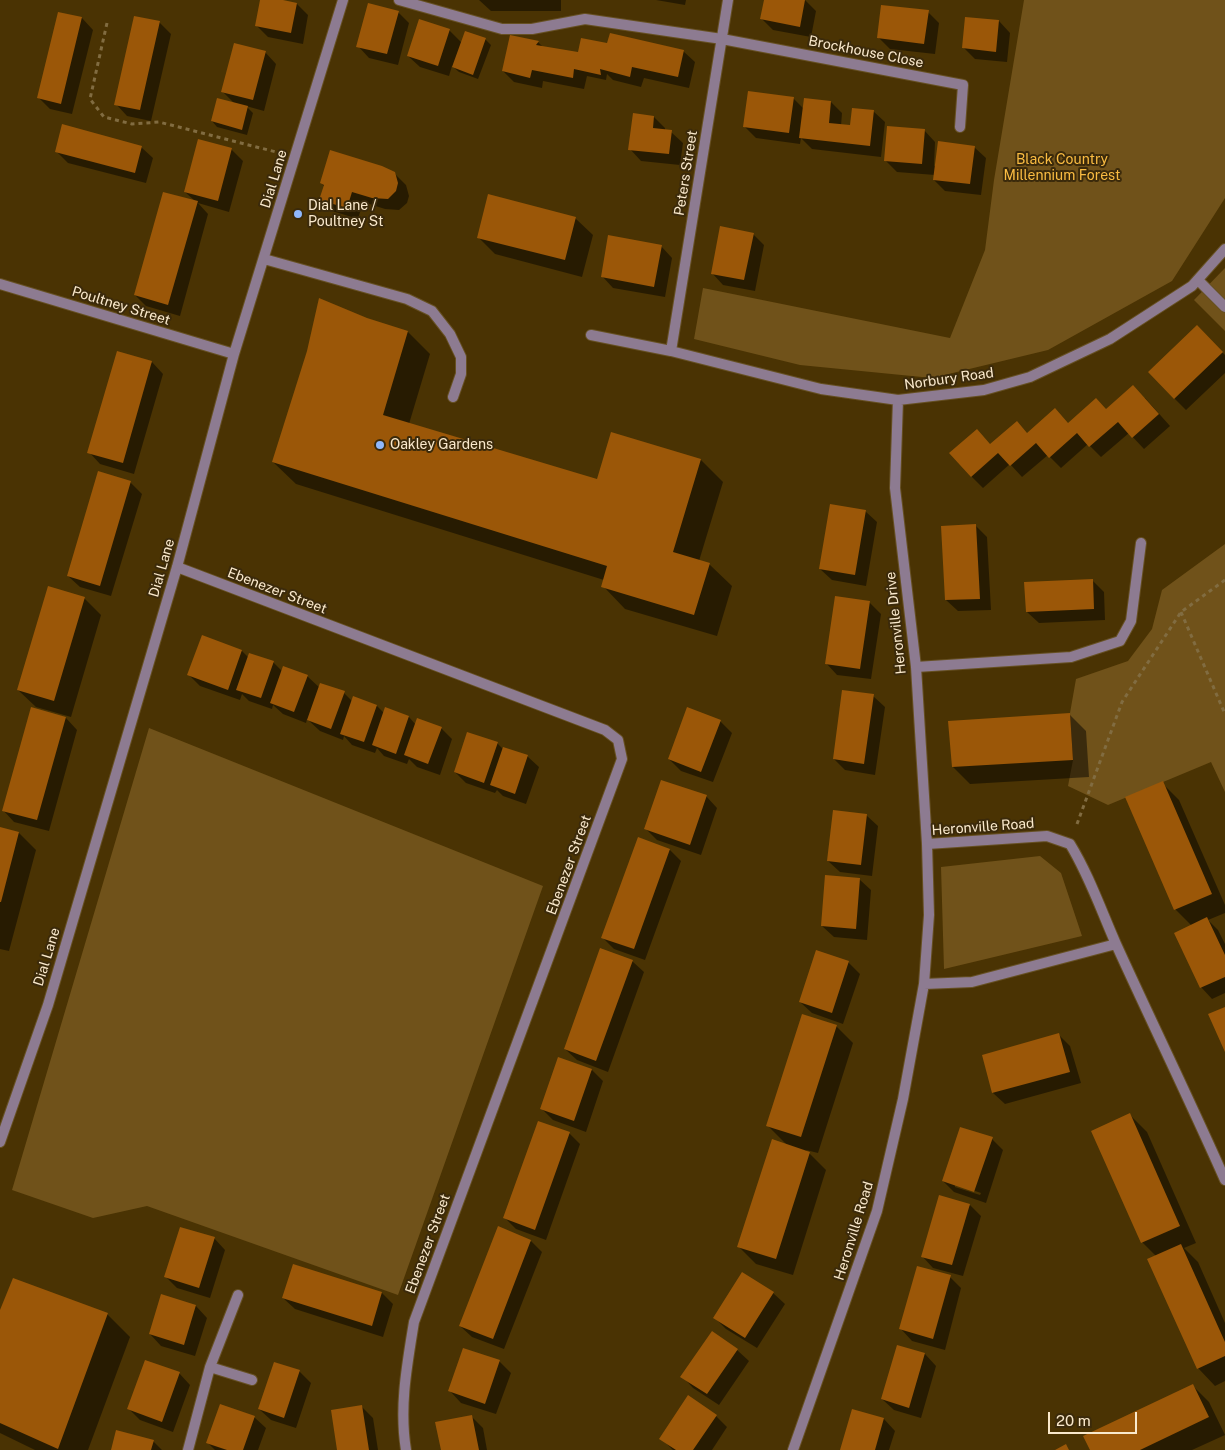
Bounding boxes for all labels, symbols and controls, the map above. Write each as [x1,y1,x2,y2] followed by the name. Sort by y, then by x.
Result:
[807,33,925,71] street label: Brockhouse Close
[671,129,701,217] street label: Peters Street
[257,148,291,210] street label: Dial Lane
[1004,152,1120,184] park label: Black Country Millennium Forest
[308,198,383,230] place label: Dial Lane / Poultney St
[292,208,304,220] marker: Dial Lane / Poultney St
[70,283,172,329] street label: Poultney Street
[903,364,995,394] street label: Norbury Road
[390,437,493,453] place label: Oakley Gardens
[374,439,386,451] marker: Oakley Gardens
[146,537,178,599] street label: Dial Lane
[225,564,329,618] street label: Ebenezer Street
[882,571,910,675] street label: Heronville Drive
[543,813,595,917] street label: Ebenezer Street
[931,815,1035,839] street label: Heronville Road
[30,926,64,988] street label: Dial Lane
[831,1179,877,1283] street label: Heronville Road
[402,1192,454,1296] street label: Ebenezer Street
[1050,1402,1139,1434] scale bar
[1056,1412,1091,1429] text: 20 m

